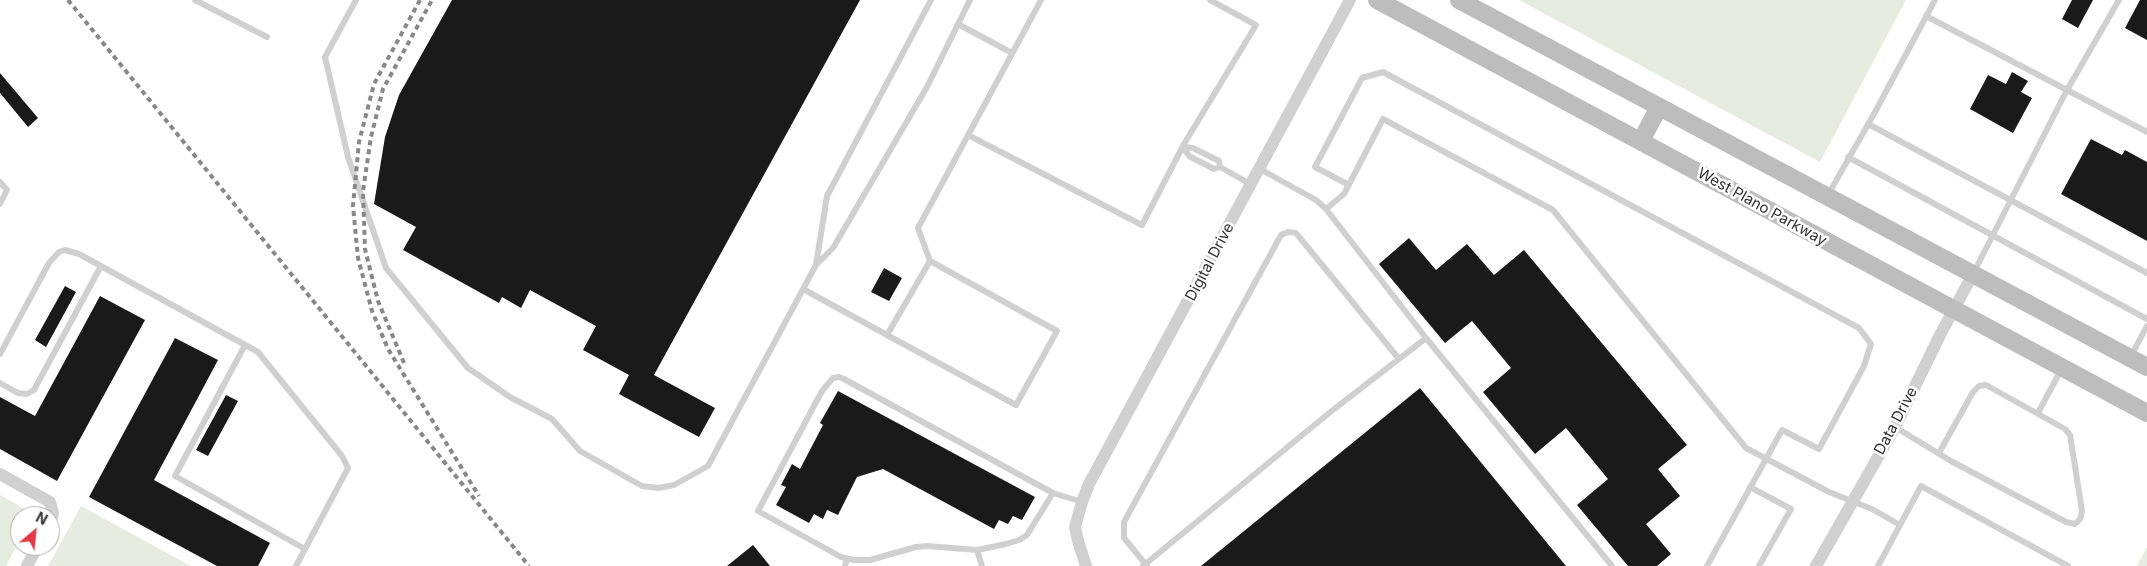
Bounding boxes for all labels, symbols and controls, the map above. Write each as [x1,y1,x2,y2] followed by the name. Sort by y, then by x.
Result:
[1694,164,1830,250] street label: West Plano Parkway
[1182,220,1238,304] street label: Digital Drive
[1871,384,1921,458] street label: Data Drive
[10,506,60,556] north arrow
[33,508,51,528] text: N

